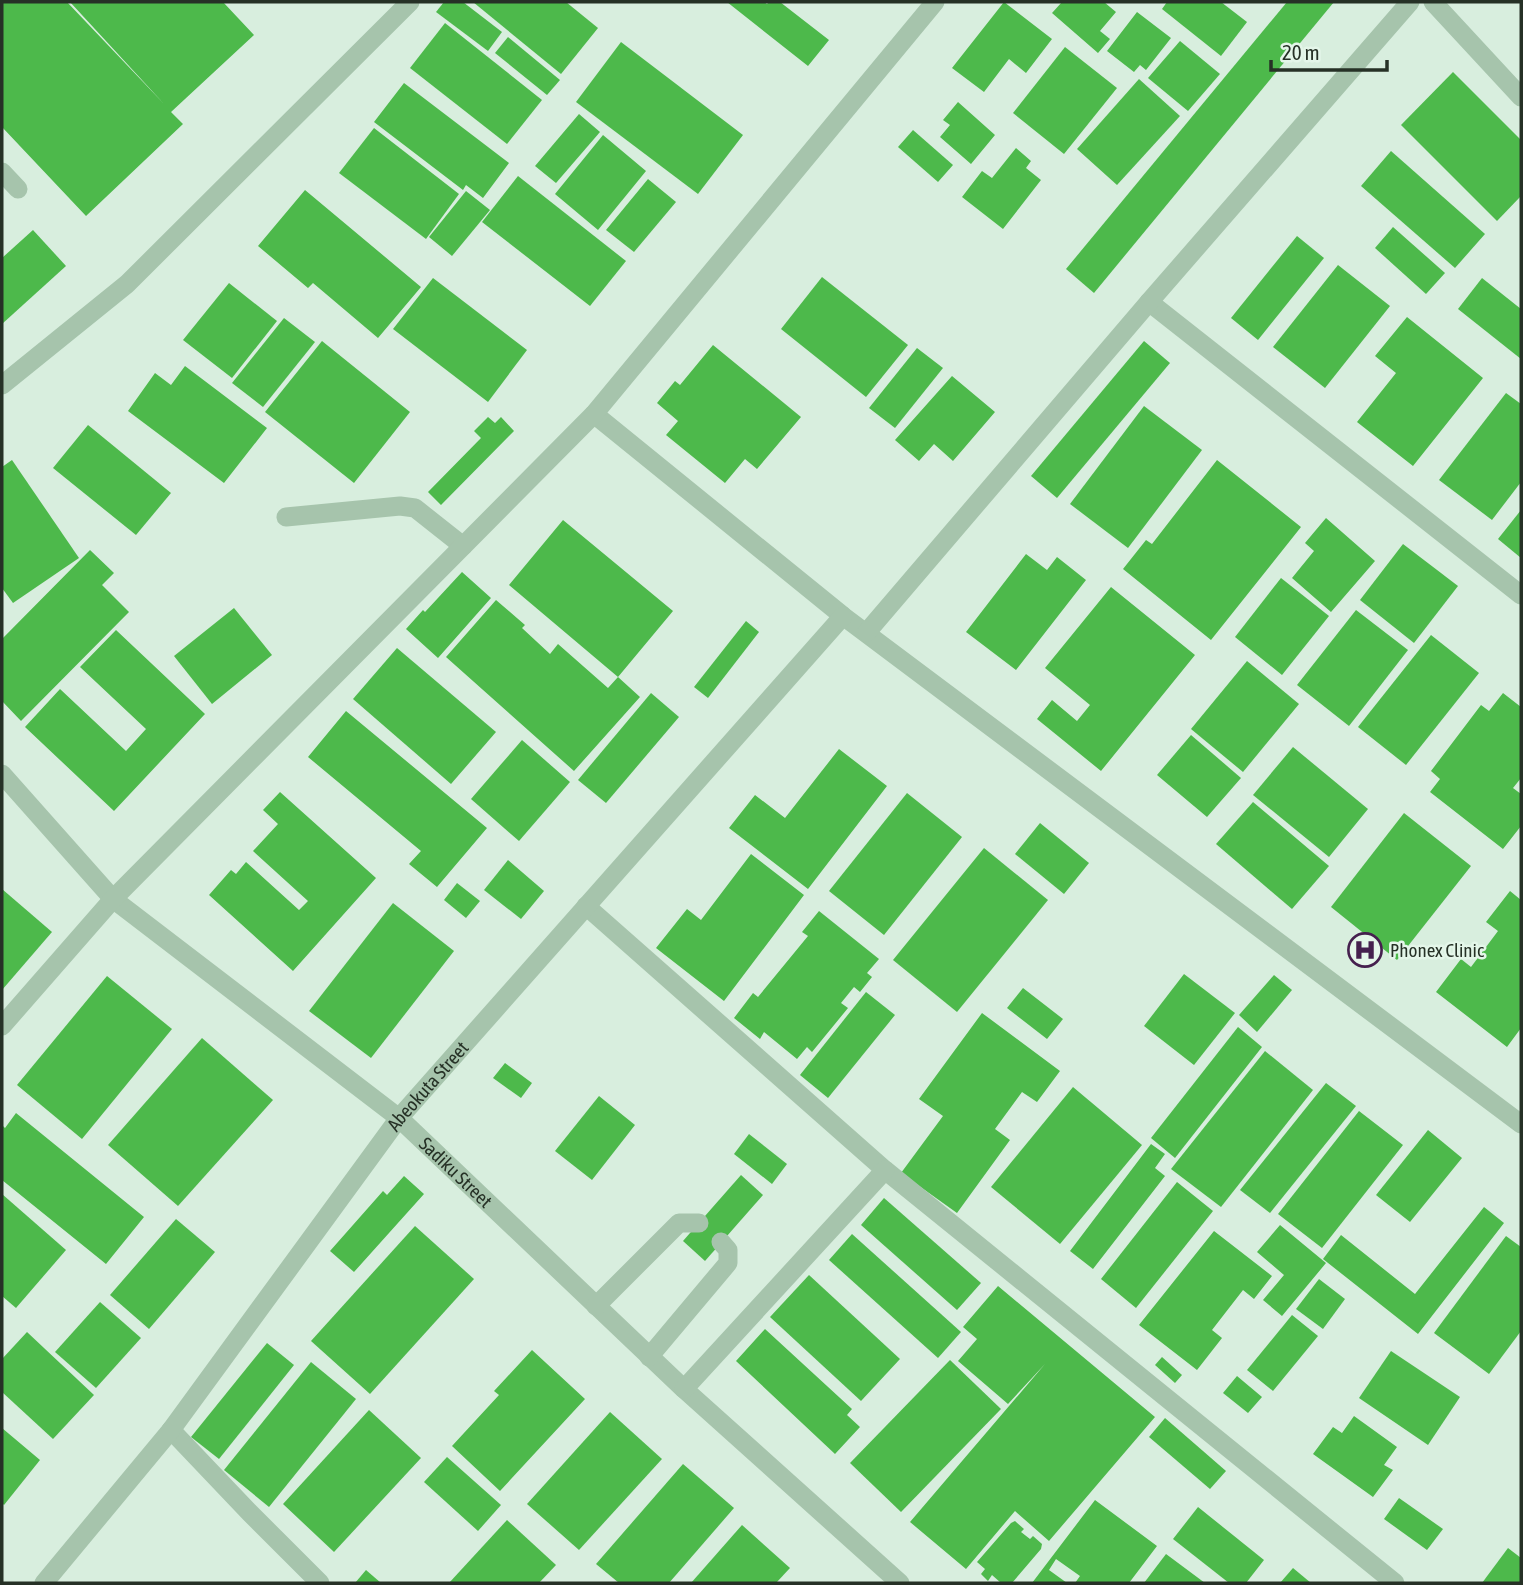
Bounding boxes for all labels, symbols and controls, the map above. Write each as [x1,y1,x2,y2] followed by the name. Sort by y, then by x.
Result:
[1271,28,1386,72] scale bar
[1282,40,1320,64] text: 20 m
[1346,931,1384,969] hospital icon: Phonex Clinic
[1390,939,1485,961] place label: Phonex Clinic
[382,1037,473,1135] street label: Abeokuta Street
[415,1132,497,1212] street label: Sadiku Street

